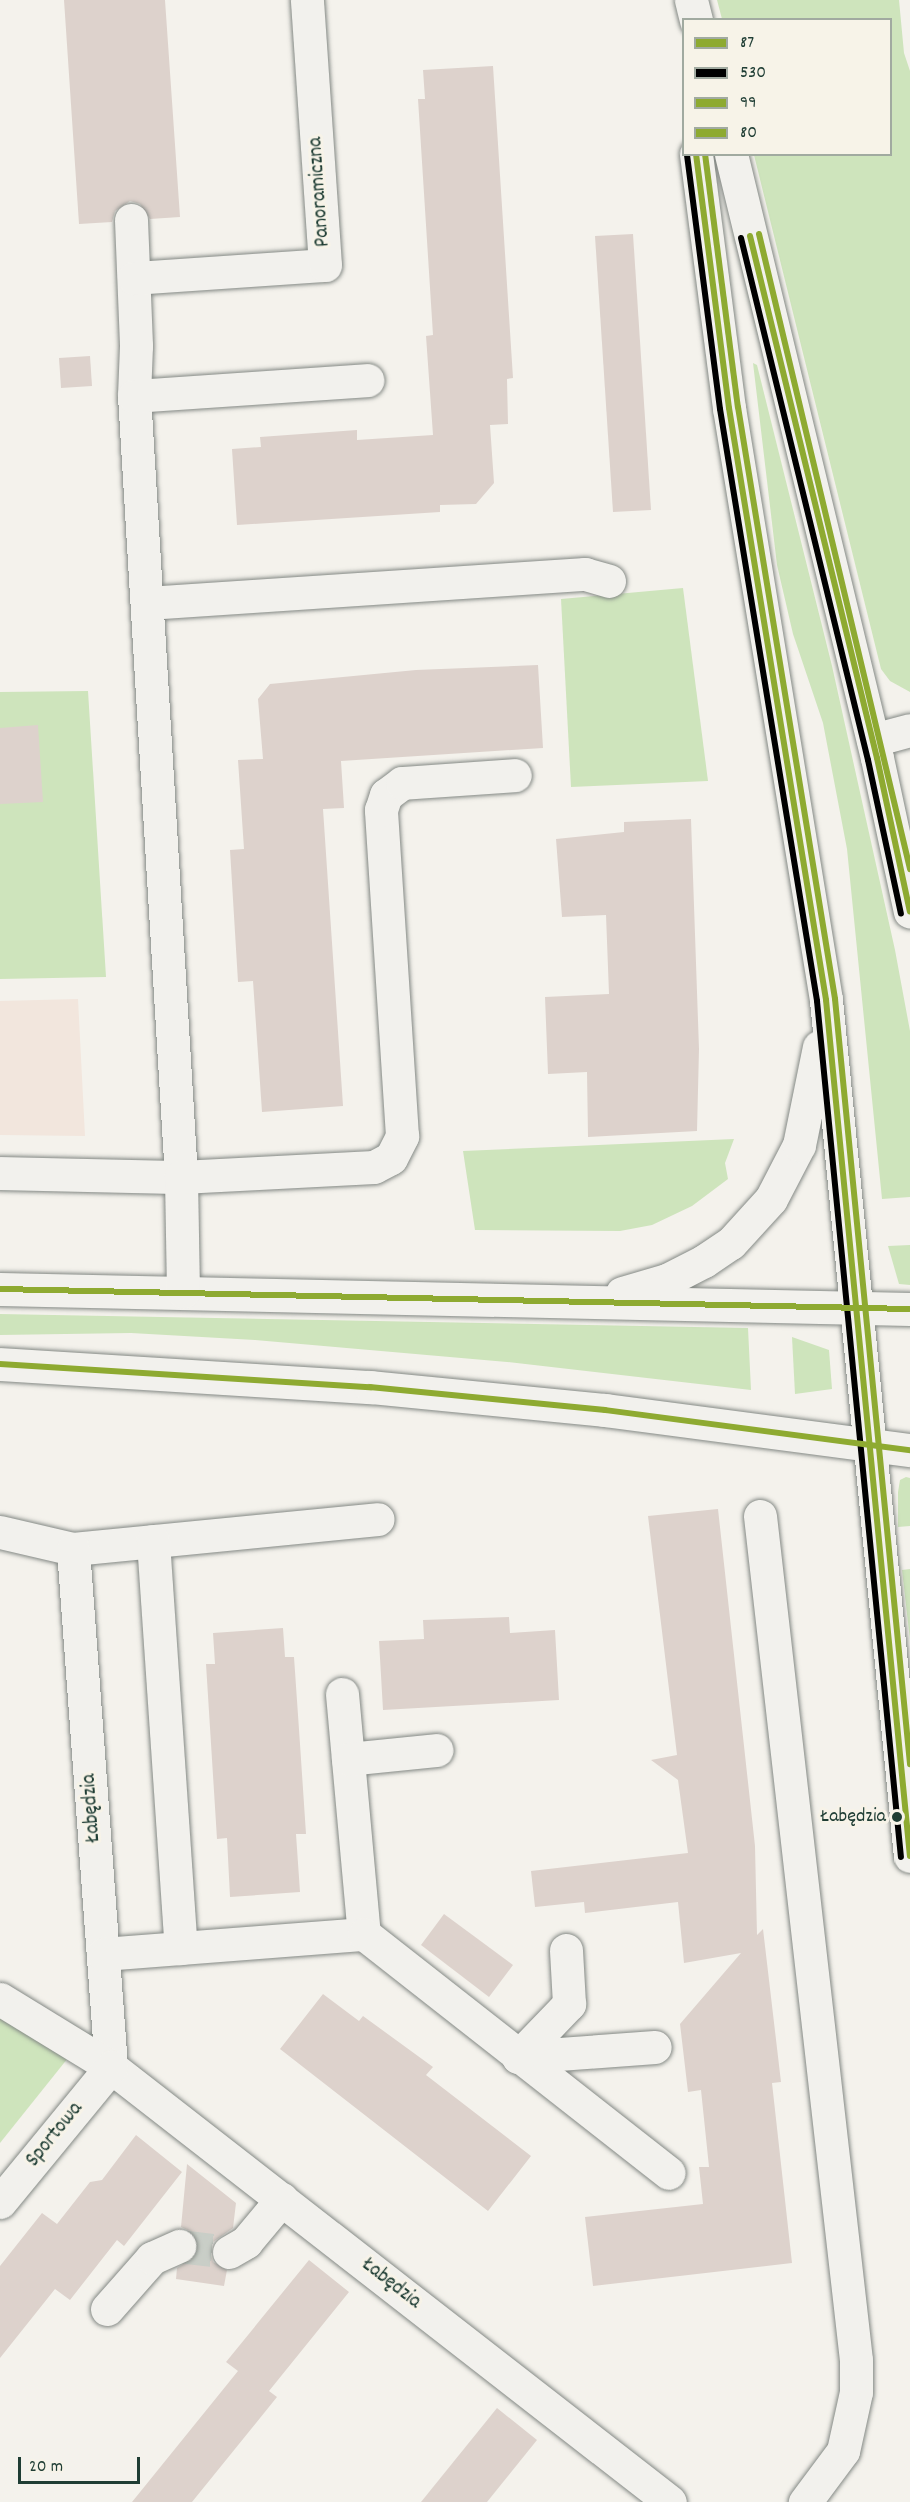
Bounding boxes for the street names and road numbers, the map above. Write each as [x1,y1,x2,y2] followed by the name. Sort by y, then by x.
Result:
[304,136,336,248] street label: Panoramiczna
[77,1773,107,1843] street label: Łabędzia
[21,2097,89,2173] street label: Sportowa
[356,2253,426,2315] street label: Łabędzia

